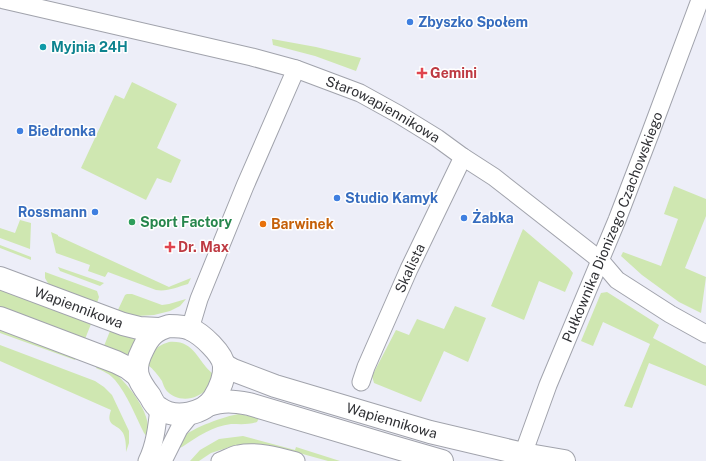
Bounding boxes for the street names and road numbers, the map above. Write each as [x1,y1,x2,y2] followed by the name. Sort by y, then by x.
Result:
[323,73,443,146] street label: Starowapiennikowa
[559,110,666,345] street label: Pułkownika Dionizego Czachowskiego
[392,241,428,295] street label: Skalista
[32,283,125,331] street label: Wapiennikowa
[344,400,439,441] street label: Wapiennikowa

